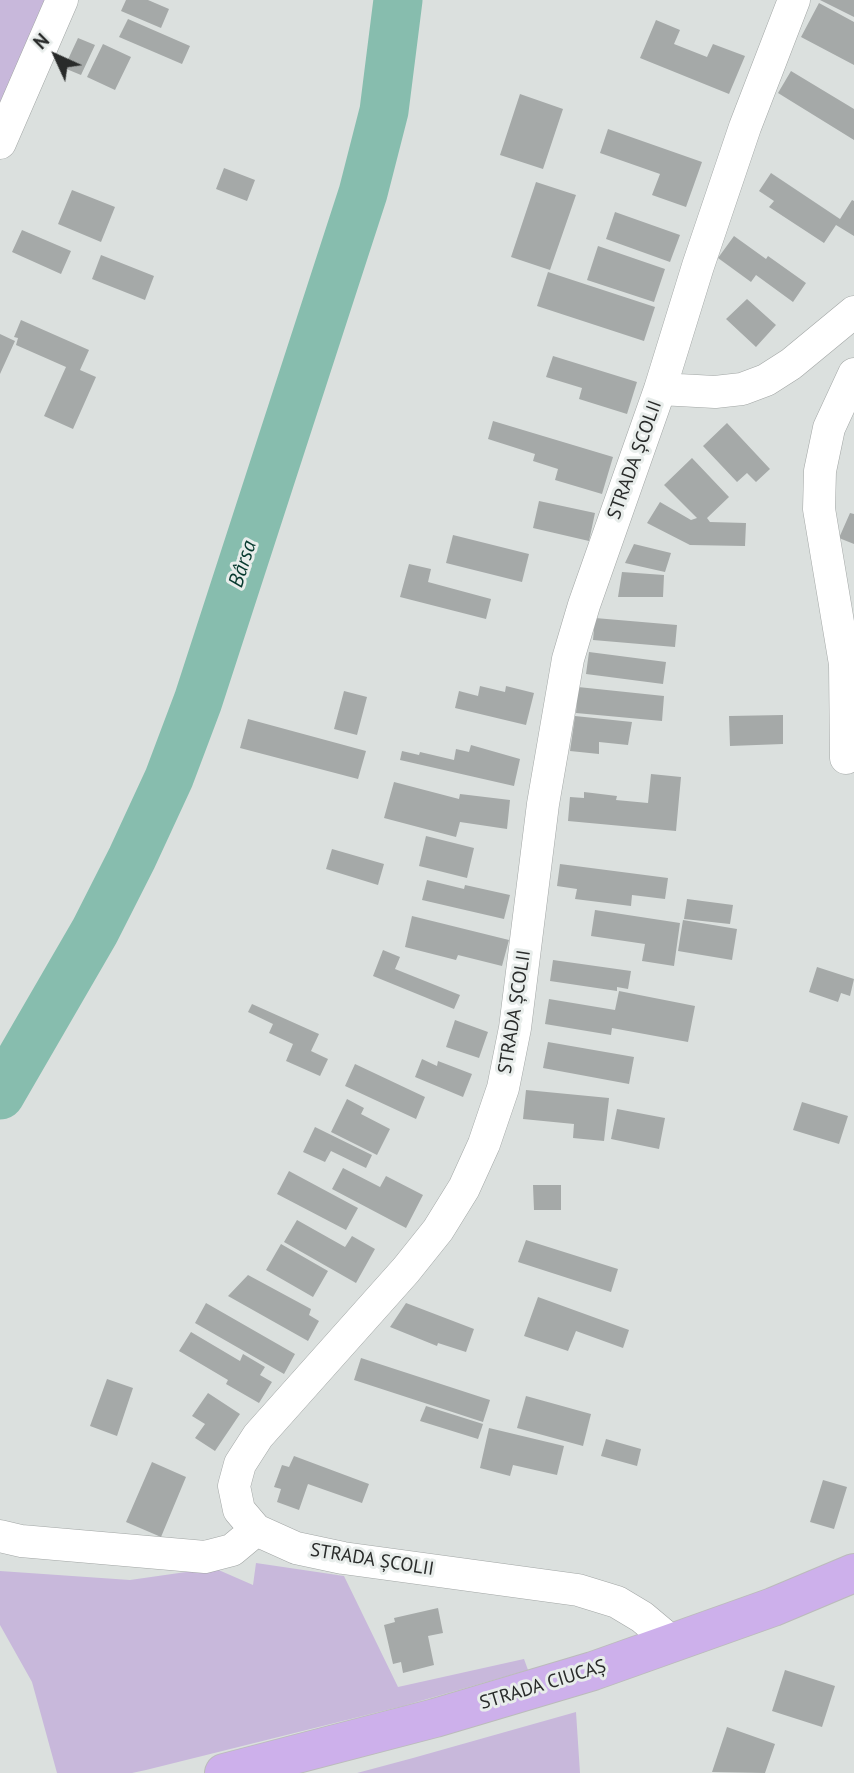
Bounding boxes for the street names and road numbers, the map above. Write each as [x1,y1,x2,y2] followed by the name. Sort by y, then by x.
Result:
[603,397,667,523] street label: STRADA ȘCOLII
[494,948,536,1076] street label: STRADA ȘCOLII
[308,1539,436,1581] street label: STRADA ȘCOLII
[477,1655,609,1715] street label: STRADA CIUCAȘ

